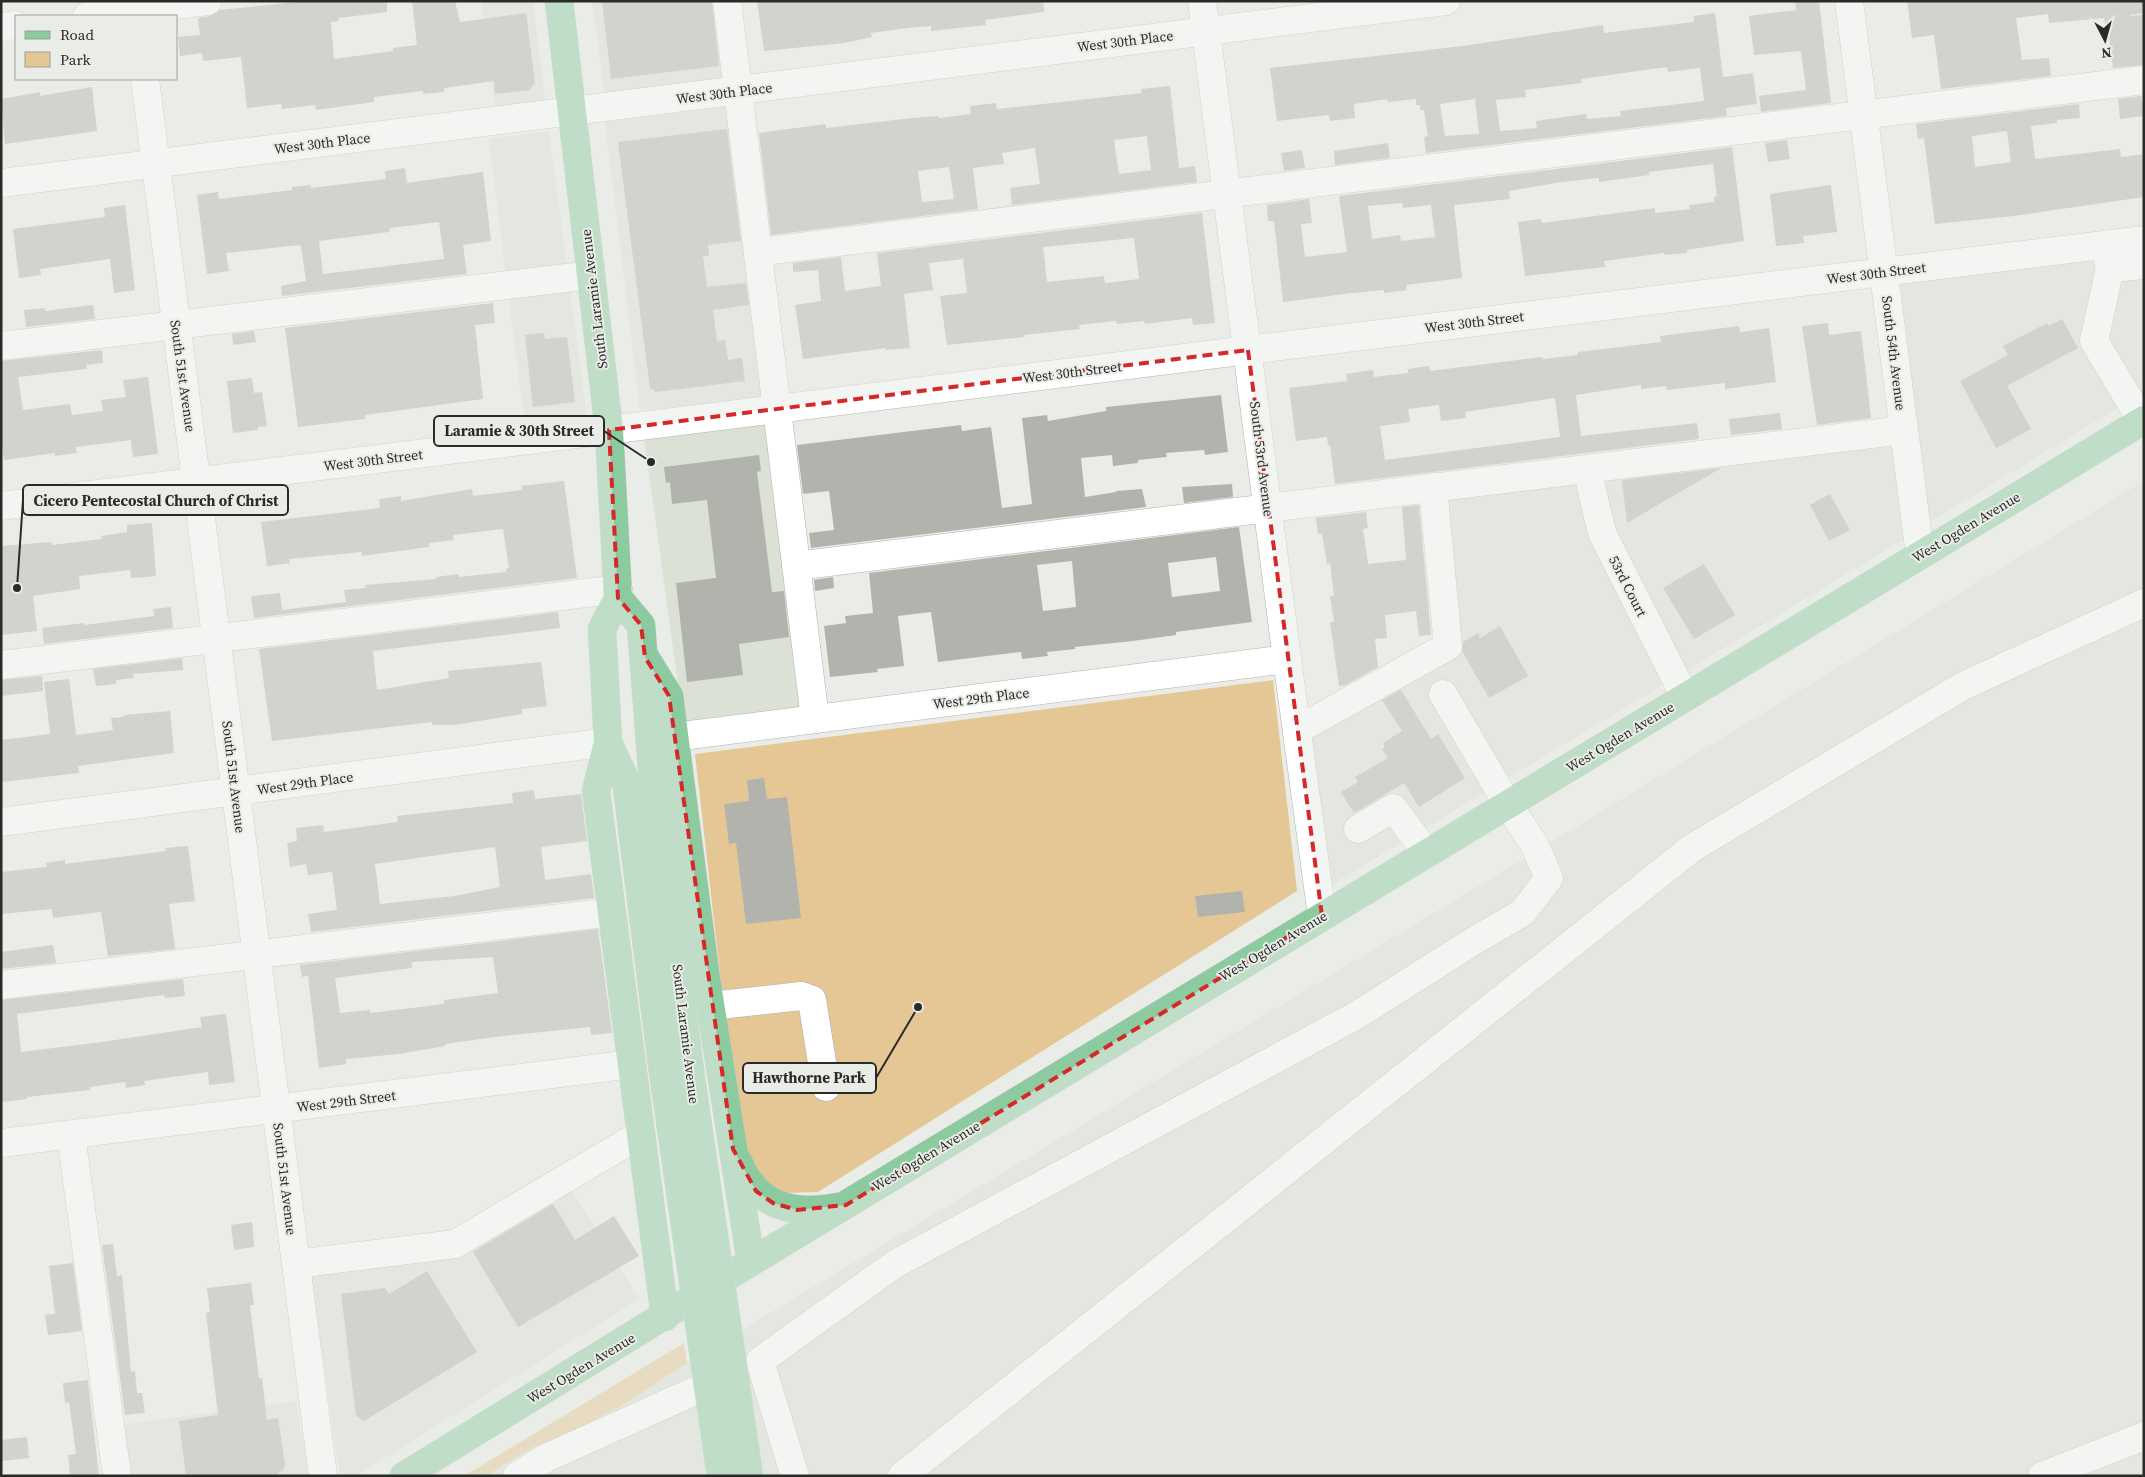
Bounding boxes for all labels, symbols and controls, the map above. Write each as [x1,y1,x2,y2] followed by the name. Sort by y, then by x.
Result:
[15,15,178,80] legend
[2080,15,2130,65] north arrow
[60,24,94,45] text: Road
[1076,25,1174,57] street label: West 30th Place
[2100,42,2112,63] text: N
[60,49,92,70] text: Park
[675,77,773,109] street label: West 30th Place
[273,127,371,159] street label: West 30th Place
[576,228,612,370] street label: South Laramie Avenue
[1825,257,1927,289] street label: West 30th Street
[1877,295,1911,411] street label: South 54th Avenue
[1423,306,1525,338] street label: West 30th Street
[165,319,201,433] street label: South 51st Avenue
[1021,356,1123,388] street label: West 30th Street
[1245,400,1279,518] street label: South 53rd Avenue
[434,416,604,446] callout: Laramie & 30th Street
[444,420,594,441] text: Laramie & 30th Street
[322,444,424,476] street label: West 30th Street
[23,485,288,515] callout: Cicero Pentecostal Church of Christ
[1908,487,2024,567] street label: West Ogden Avenue
[34,490,279,511] text: Cicero Pentecostal Church of Christ
[1604,552,1652,620] street label: 53rd Court
[932,682,1030,714] street label: West 29th Place
[1562,697,1678,777] street label: West Ogden Avenue
[217,720,251,834] street label: South 51st Avenue
[256,766,354,800] street label: West 29th Place
[1215,906,1331,986] street label: West Ogden Avenue
[668,963,704,1105] street label: South Laramie Avenue
[743,1063,876,1093] callout: Hawthorne Park
[752,1067,866,1088] text: Hawthorne Park
[295,1085,397,1117] street label: West 29th Street
[868,1116,984,1196] street label: West Ogden Avenue
[268,1122,302,1236] street label: South 51st Avenue
[523,1328,639,1408] street label: West Ogden Avenue

